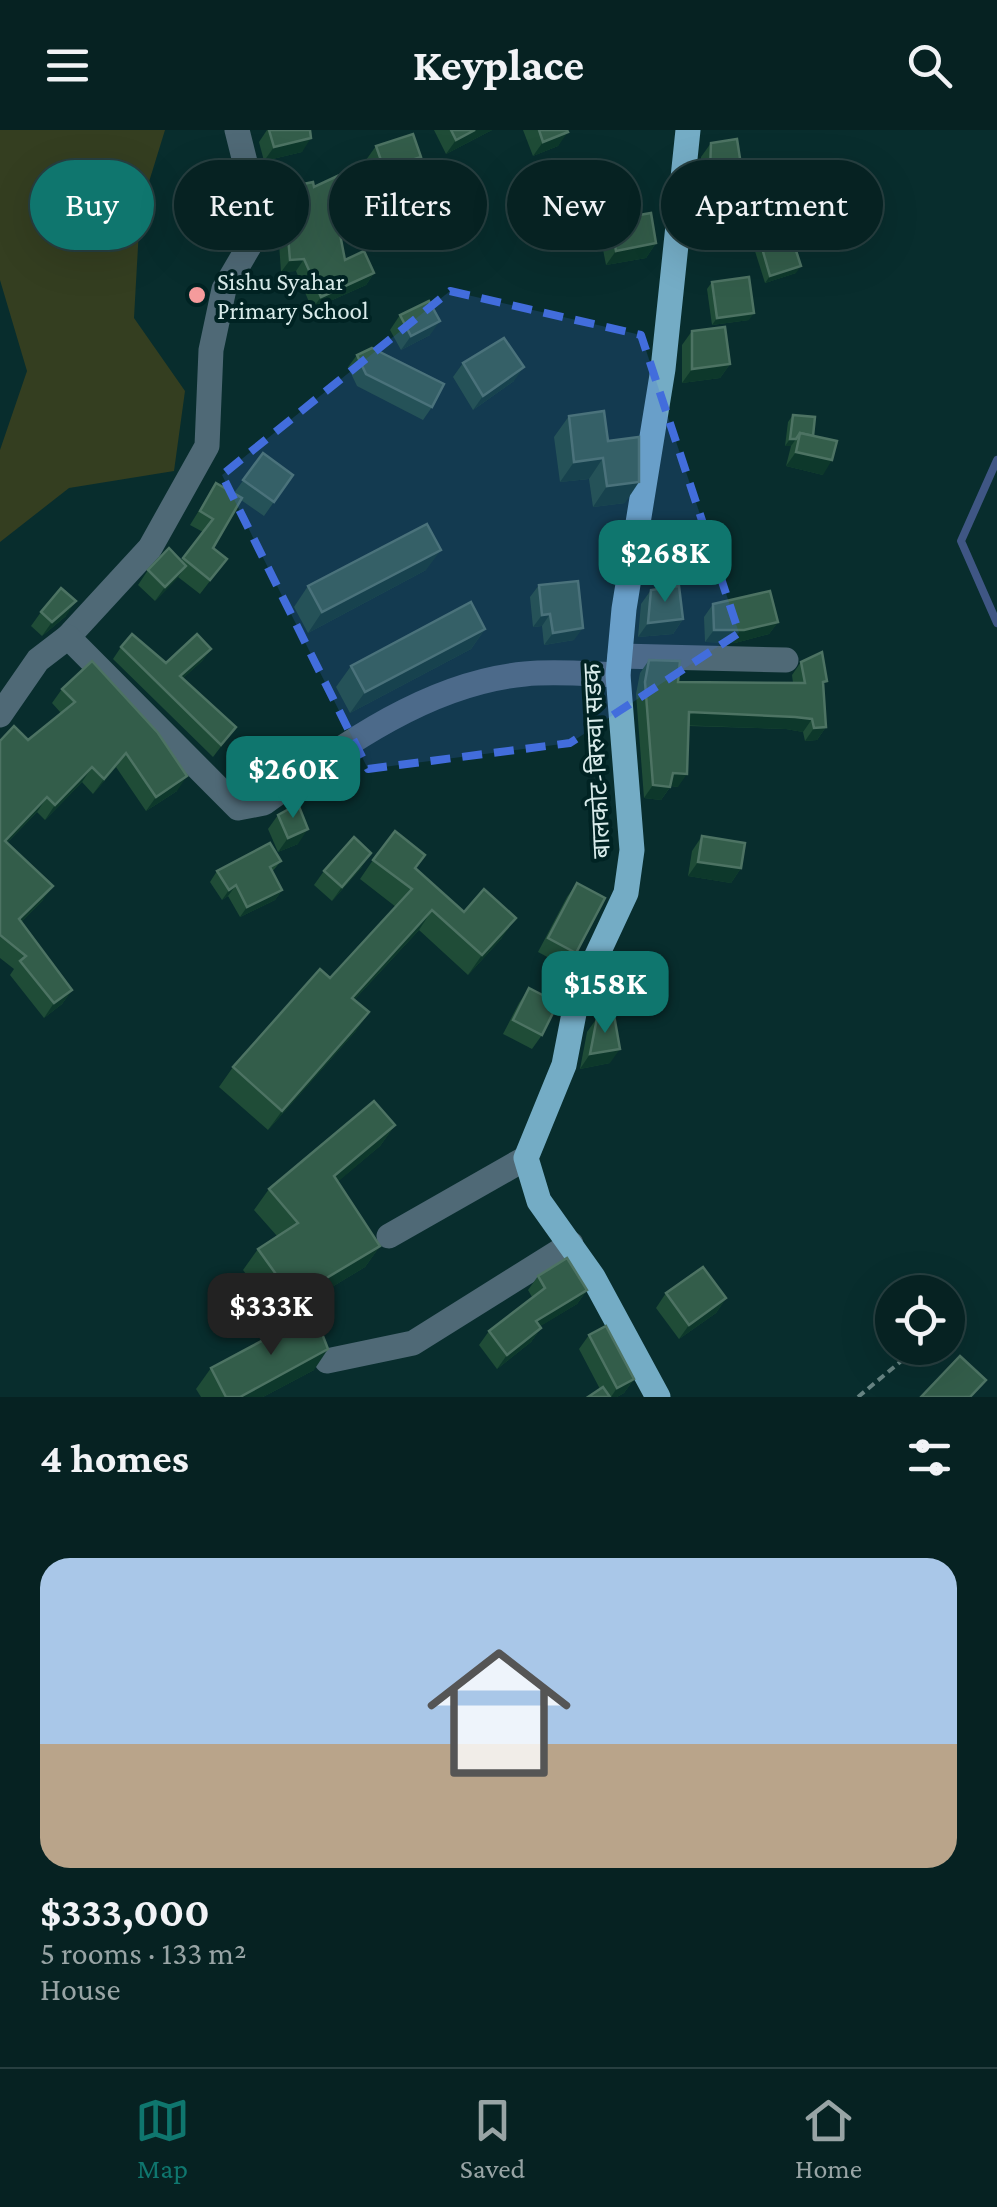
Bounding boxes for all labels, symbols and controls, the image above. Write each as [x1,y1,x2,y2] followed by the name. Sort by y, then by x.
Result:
[40,38,95,93] icon: menu
[902,38,957,93] icon: search
[413,40,584,90] text: Keyplace
[30,160,154,250] chip: Buy
[174,160,309,250] chip: Rent
[329,160,487,250] chip: Filters
[507,160,641,250] chip: New
[661,160,883,250] chip: Apartment
[217,268,369,325] place label: Sishu Syahar Primary School
[186,284,208,306] marker: Sishu Syahar Primary School
[595,520,735,605] pin: $268K
[621,534,709,570] text: $268K
[577,662,615,859] street label: बालकोट-बिरुवा सडक
[223,736,363,821] pin: $260K
[248,750,338,786] text: $260K
[535,951,675,1036] pin: $158K
[564,965,646,1001] text: $158K
[201,1273,341,1358] pin: $333K
[875,1275,965,1365] map controls
[875,1275,965,1365] button: locate
[230,1287,313,1323] text: $333K
[902,1430,957,1485] icon: filters
[40,1434,189,1481] text: 4 homes
[409,1623,589,1803] icon: home
[40,1888,210,1935] text: $333,000
[40,1935,247,1971] text: 5 rooms · 133 m²
[40,1971,120,2007] text: House
[135,2093,190,2184] tab: Map
[460,2093,525,2184] tab: Saved
[795,2093,862,2184] tab: Home

